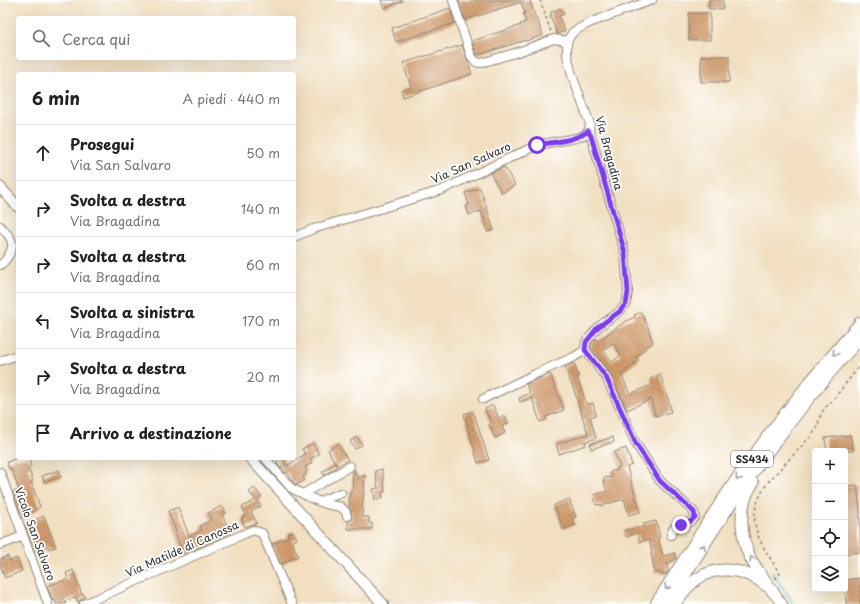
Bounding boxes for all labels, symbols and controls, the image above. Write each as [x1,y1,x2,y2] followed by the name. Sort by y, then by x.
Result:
[16,16,296,60] search box
[30,27,52,49] icon: search
[62,27,130,50] text: Cerca qui
[32,85,80,111] text: 6 min
[182,89,280,108] text: A piedi · 440 m
[591,114,628,192] street label: Via Bragadina
[70,132,134,155] text: Prosegui
[528,136,546,154] route start
[428,137,513,188] street label: Via San Salvaro
[32,142,54,164] icon: ahead
[246,143,280,162] text: 50 m
[70,155,171,174] text: Via San Salvaro
[70,188,186,211] text: Svolta a destra
[32,198,54,220] icon: right
[241,199,280,218] text: 140 m
[70,211,160,230] text: Via Bragadina
[70,244,186,267] text: Svolta a destra
[32,254,54,276] icon: right
[246,255,280,274] text: 60 m
[70,267,160,286] text: Via Bragadina
[70,300,195,323] text: Svolta a sinistra
[32,310,54,332] icon: left
[242,311,280,330] text: 170 m
[70,323,160,342] text: Via Bragadina
[832,348,839,355] one-way arrow
[70,356,186,379] text: Svolta a destra
[32,366,54,388] icon: right
[246,367,280,386] text: 20 m
[70,379,160,398] text: Via Bragadina
[70,421,232,444] text: Arrivo a destinazione
[32,422,54,444] icon: arrive
[812,448,848,592] map controls
[812,448,848,484] button: +
[731,451,773,467] road number: SS434
[736,473,743,480] one-way arrow
[812,484,848,520] button: −
[11,485,60,583] street label: Vicolo San Salvaro
[123,516,241,581] street label: Via Matilde di Canossa
[672,516,690,534] route end
[812,520,848,556] button: locate
[698,544,706,551] one-way arrow
[749,556,756,563] one-way arrow
[812,556,848,592] button: layers
[665,583,672,590] one-way arrow

